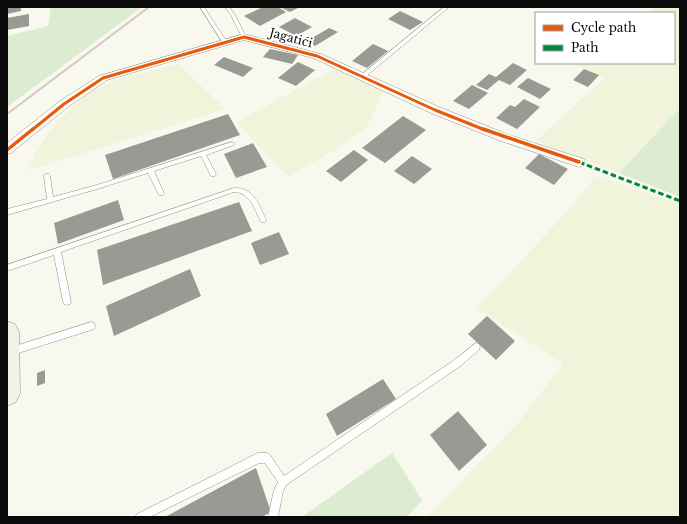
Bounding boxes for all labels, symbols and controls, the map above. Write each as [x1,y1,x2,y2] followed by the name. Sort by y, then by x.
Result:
[535,12,675,64] legend
[571,20,636,35] text: Cycle path
[266,24,314,50] street label: Jagatići
[571,40,599,55] text: Path

